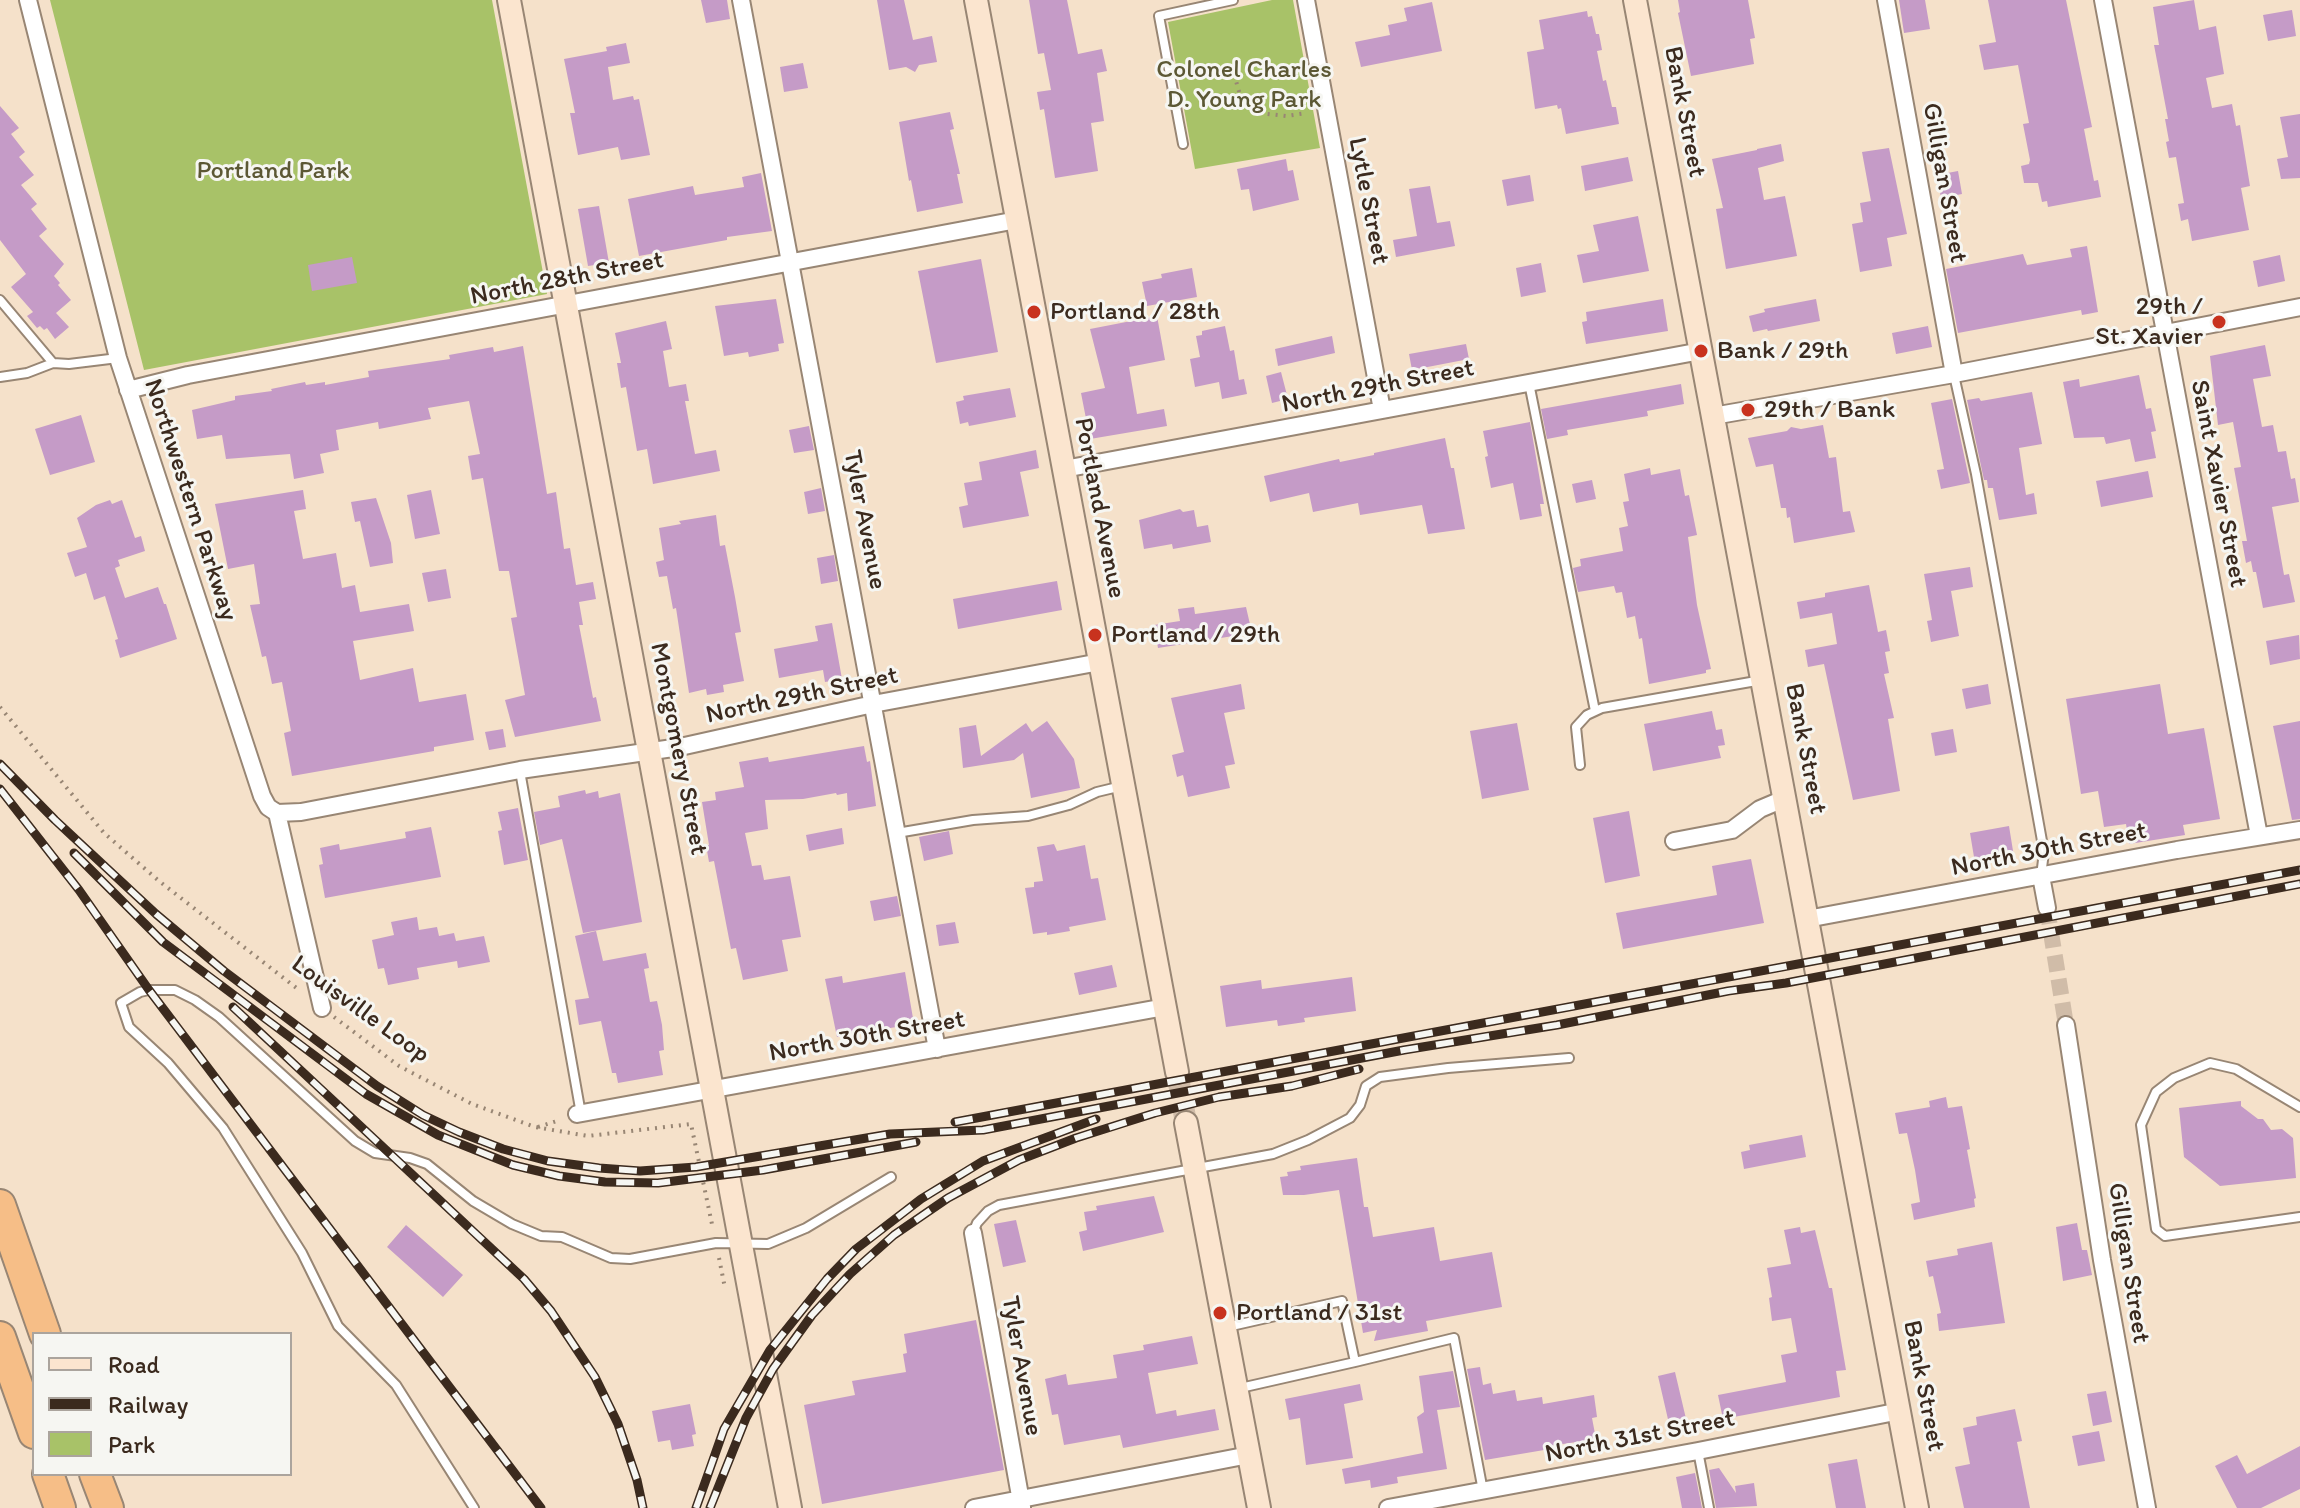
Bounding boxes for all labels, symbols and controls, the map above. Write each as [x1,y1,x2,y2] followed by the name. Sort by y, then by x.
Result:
[1656,44,1712,180] street label: Bank Street
[1156,54,1332,116] park label: Colonel Charles D. Young Park
[1915,100,1973,266] street label: Gilligan Street
[1340,135,1396,267] street label: Lytle Street
[196,155,350,187] park label: Portland Park
[468,245,666,313] street label: North 28th Street
[2095,291,2203,352] place label: 29th / St. Xavier
[1050,296,1220,328] place label: Portland / 28th
[1025,303,1043,321] marker: Portland / 28th
[2210,313,2228,331] marker: 29th / St. Xavier
[1717,335,1848,367] place label: Bank / 29th
[1692,342,1710,360] marker: Bank / 29th
[1279,353,1477,421] street label: North 29th Street
[136,375,244,625] street label: Northwestern Parkway
[2183,378,2253,590] street label: Saint Xavier Street
[1764,394,1895,426] place label: 29th / Bank
[1739,401,1757,419] marker: 29th / Bank
[1066,415,1132,601] street label: Portland Avenue
[835,448,893,592] street label: Tyler Avenue
[1111,619,1280,651] place label: Portland / 29th
[1086,626,1104,644] marker: Portland / 29th
[642,640,714,858] street label: Montgomery Street
[703,660,901,732] street label: North 29th Street
[1777,681,1833,817] street label: Bank Street
[1949,816,2149,884] street label: North 30th Street
[285,949,435,1071] street label: Louisville Loop
[767,1004,967,1070] street label: North 30th Street
[2100,1181,2156,1345] street label: Gilligan Street
[993,1294,1049,1438] street label: Tyler Avenue
[1236,1297,1402,1329] place label: Portland / 31st
[1211,1304,1229,1322] marker: Portland / 31st
[1895,1318,1951,1454] street label: Bank Street
[32,1332,292,1476] legend
[108,1350,160,1379] text: Road
[108,1390,188,1419] text: Railway
[1542,1403,1738,1471] street label: North 31st Street
[108,1430,155,1459] text: Park

